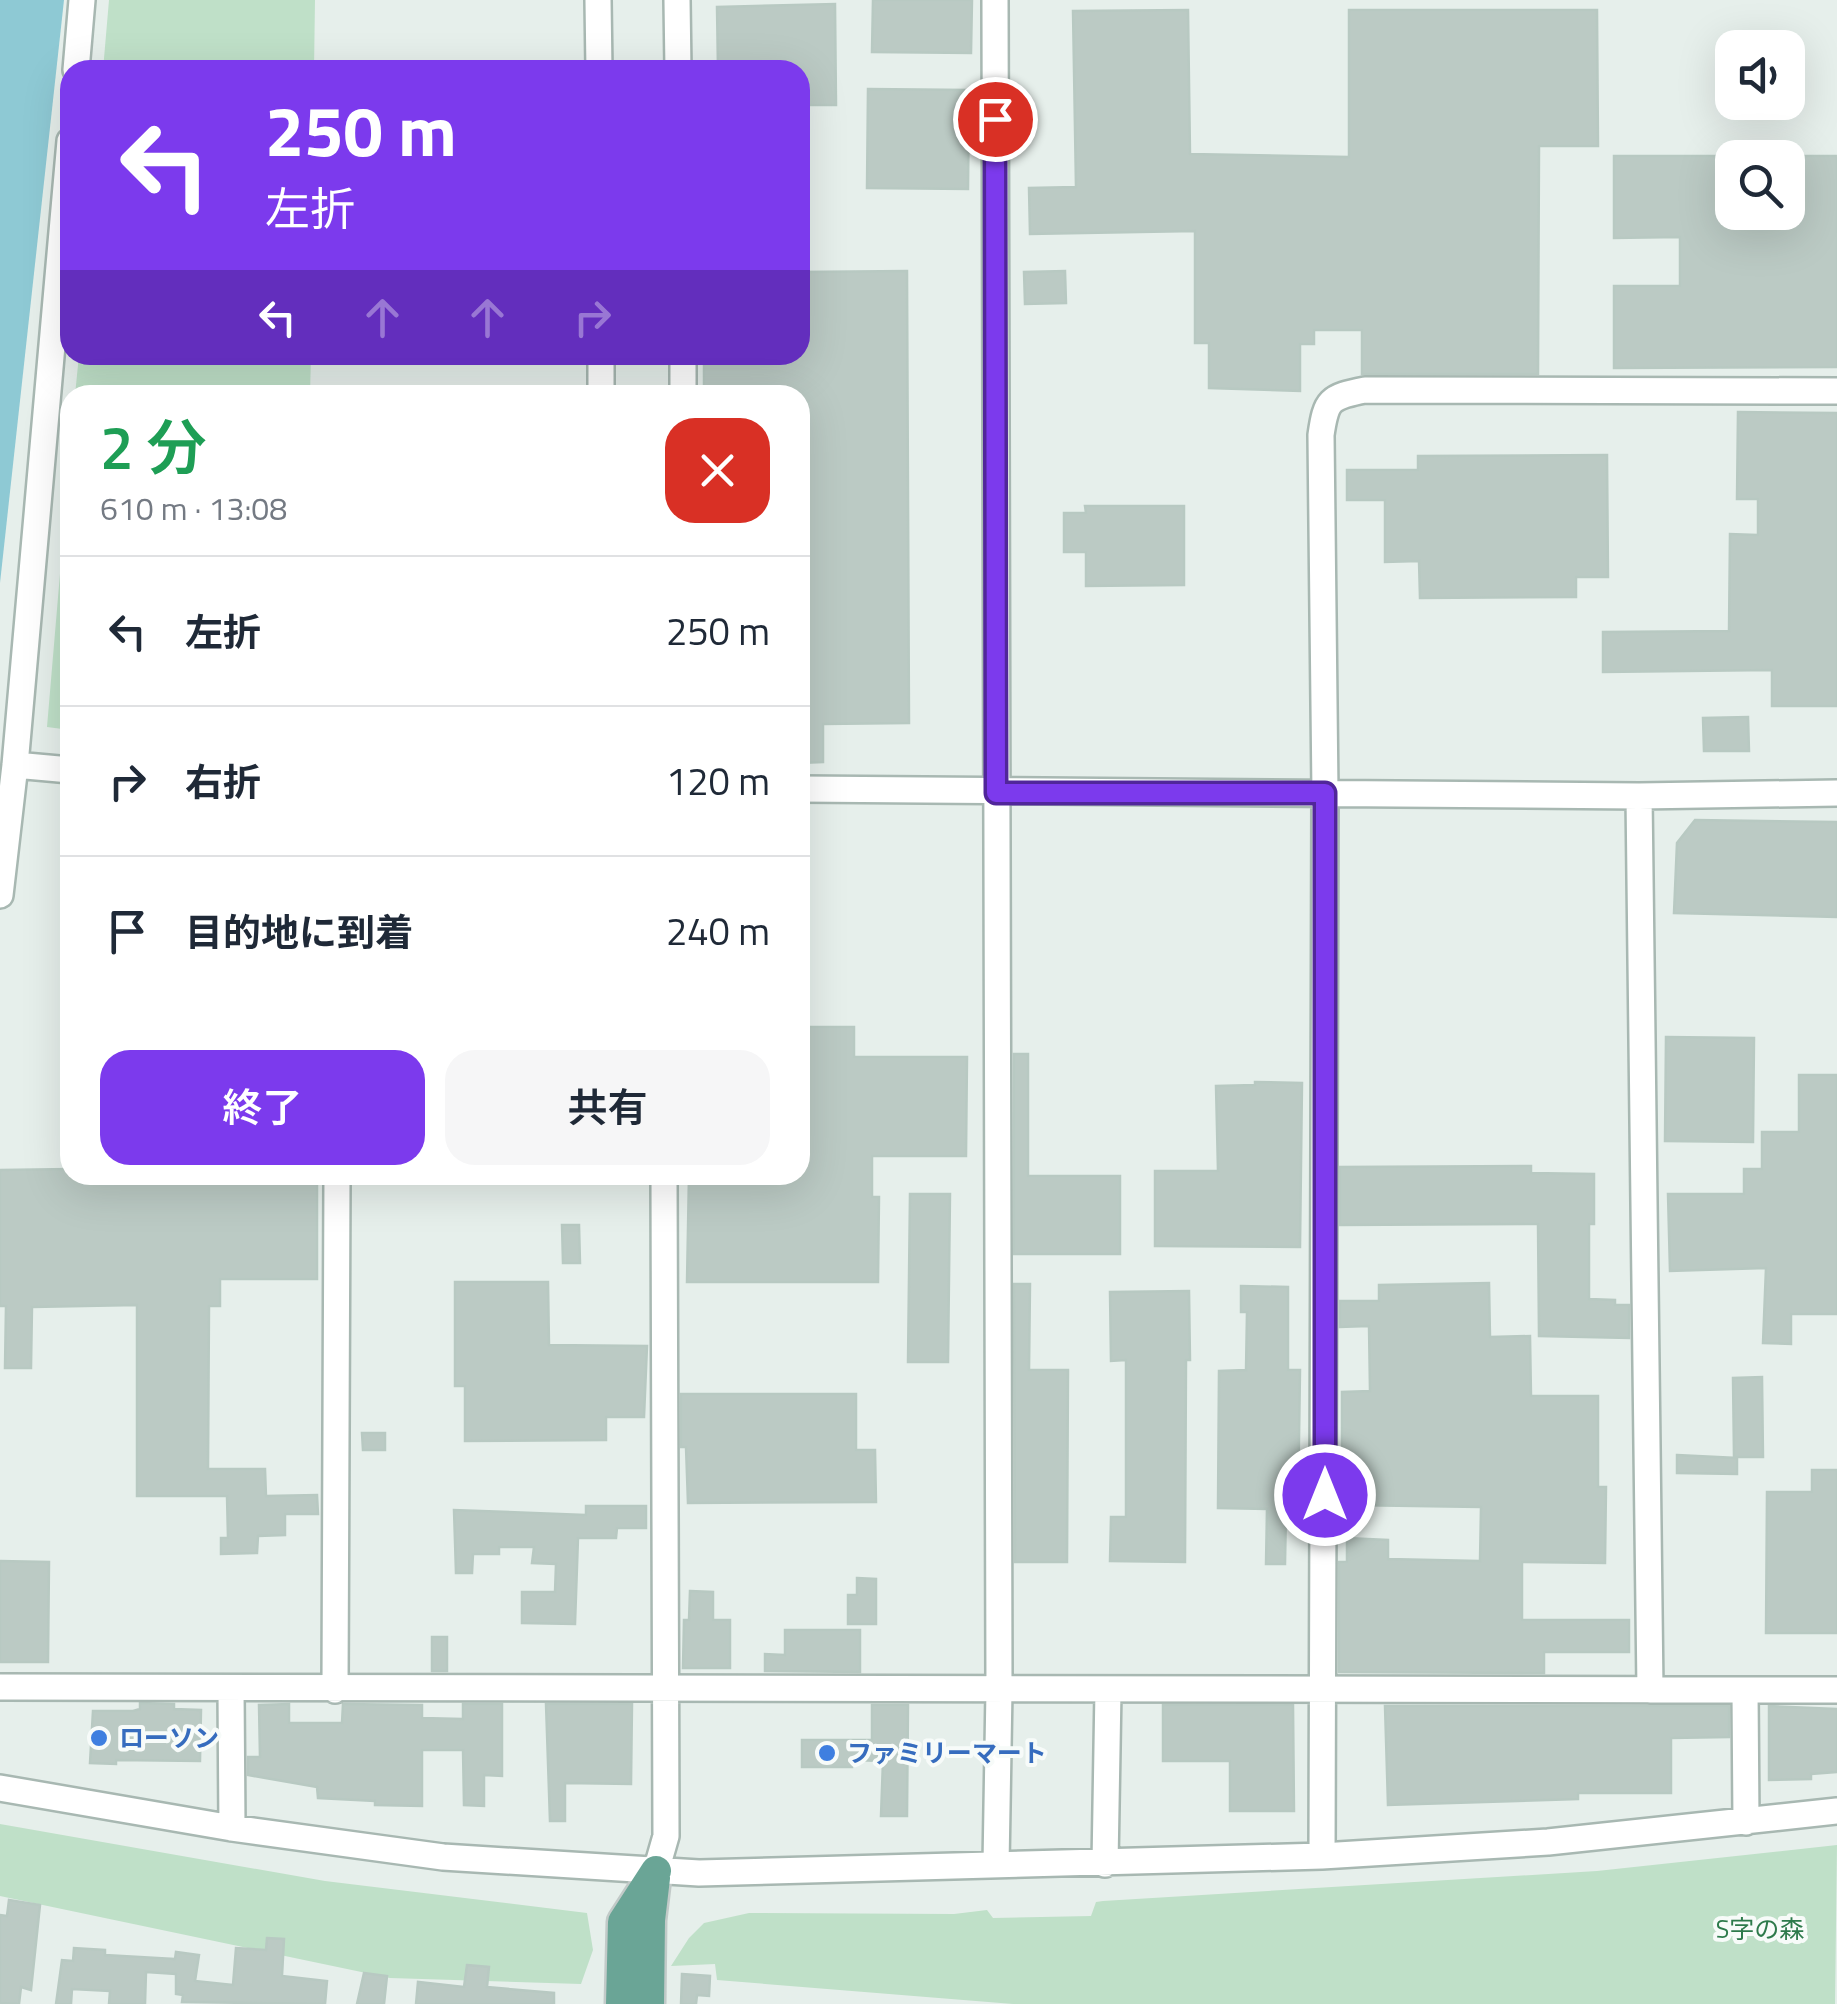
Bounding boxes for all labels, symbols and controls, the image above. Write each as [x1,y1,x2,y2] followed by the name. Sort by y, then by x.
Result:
[1715,30,1805,230] map controls
[1715,30,1805,120] button: sound
[265,77,457,183] text: 250 m
[953,77,1038,162] pin
[968,92,1023,147] icon: arrive
[100,100,230,230] icon: left
[1715,140,1805,230] button: search
[265,174,355,242] text: 左折
[250,290,305,345] icon: left
[355,290,410,345] icon: ahead
[460,290,515,345] icon: ahead
[565,290,620,345] icon: right
[100,401,207,492] text: 2 分
[665,418,770,523] button: close
[100,484,287,532] text: 610 m · 13:08
[666,602,770,660] text: 250 m
[185,603,261,661] text: 左折
[100,604,155,659] icon: left
[666,752,770,810] text: 120 m
[185,753,261,811] text: 右折
[100,754,155,809] icon: right
[666,902,770,960] text: 240 m
[185,903,413,961] text: 目的地に到着
[100,904,155,959] icon: arrive
[100,1050,425,1165] button: 終了
[445,1050,770,1165] button: 共有
[1273,1443,1377,1547] position arrow
[119,1719,219,1757] place label: ローソン
[88,1727,110,1749] marker: ローソン
[847,1734,1047,1772] place label: ファミリーマート
[816,1742,838,1764] marker: ファミリーマート
[1716,1910,1804,1948] park label: S字の森

